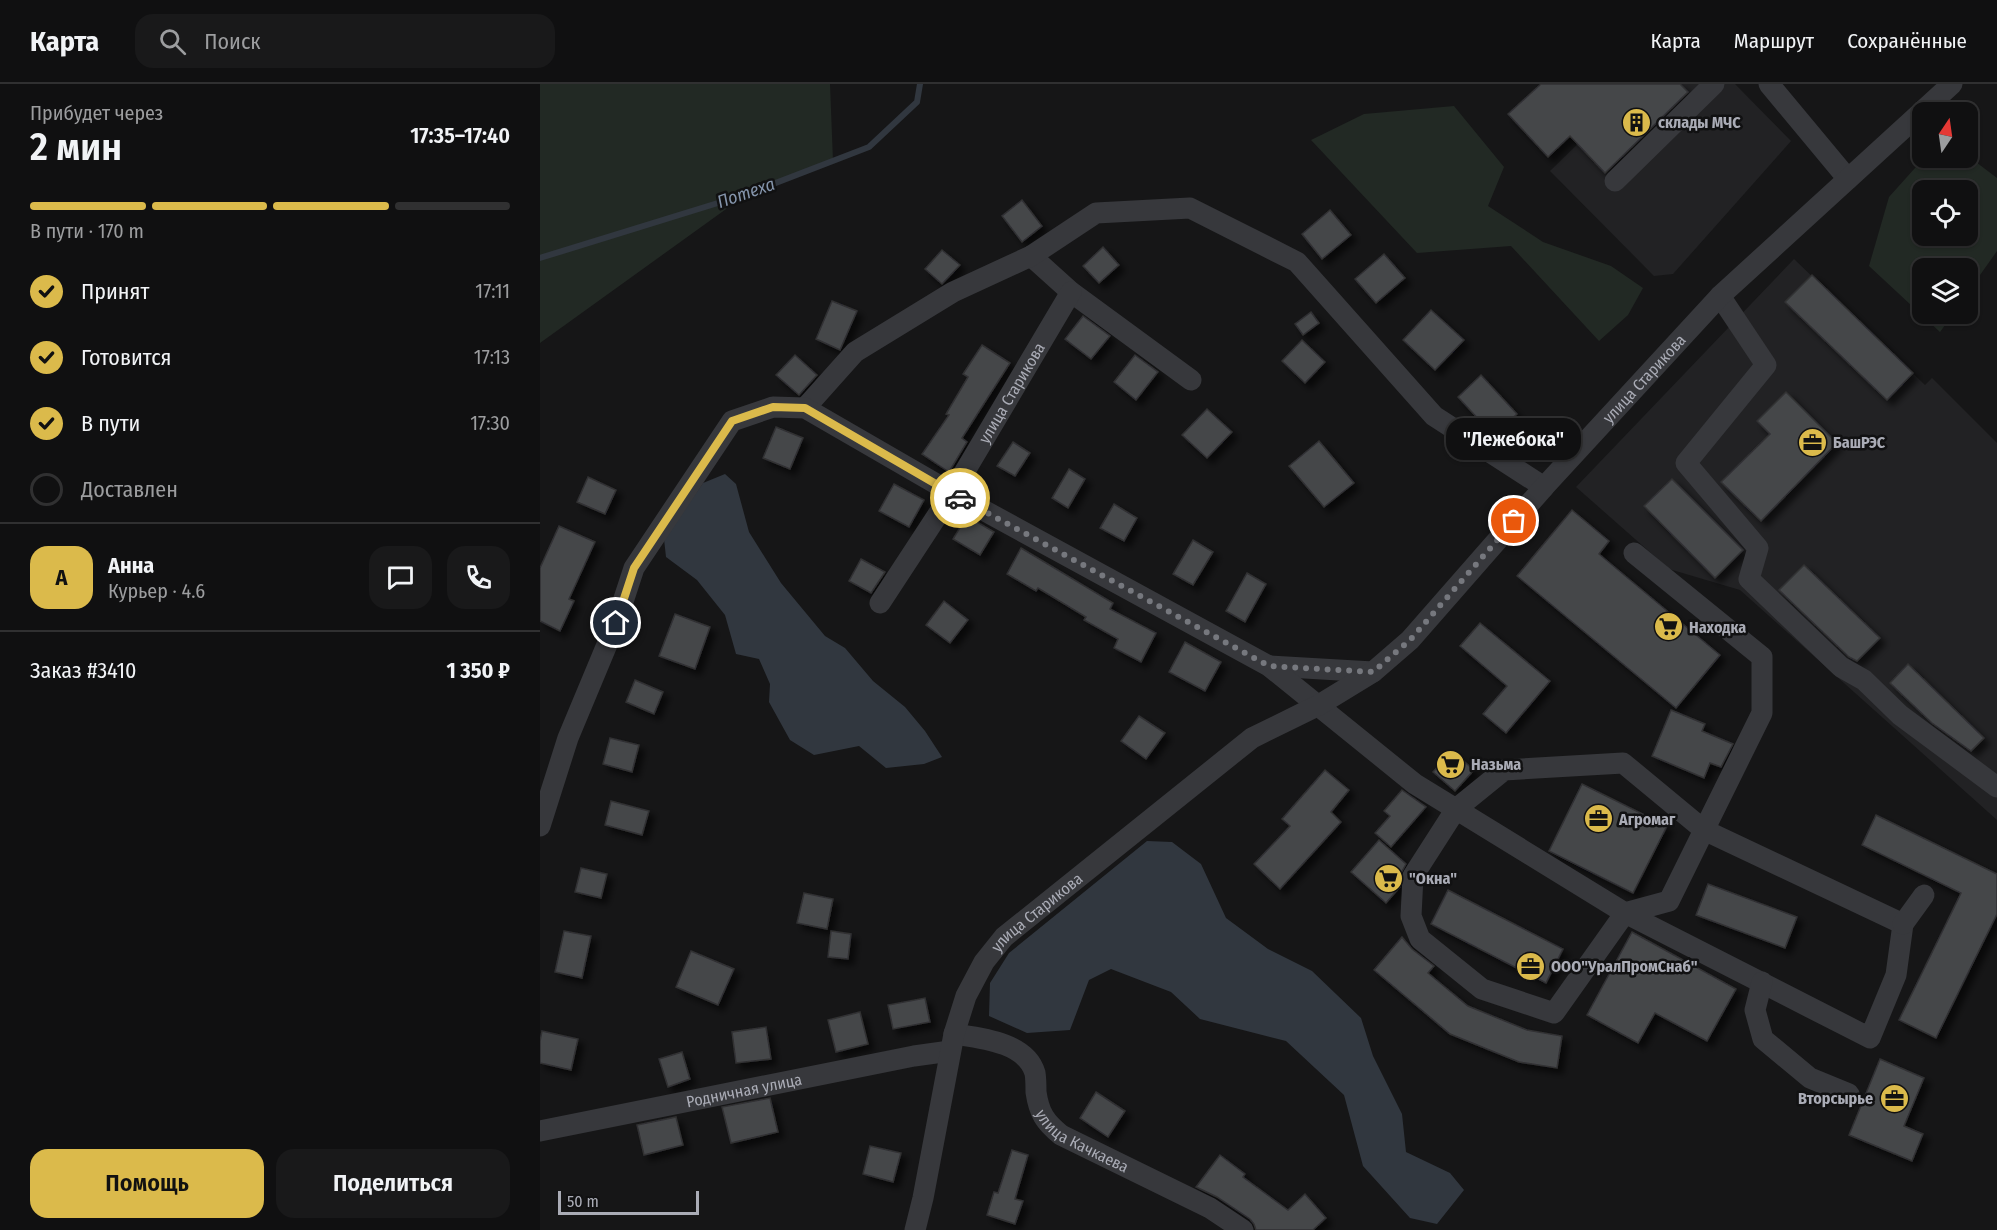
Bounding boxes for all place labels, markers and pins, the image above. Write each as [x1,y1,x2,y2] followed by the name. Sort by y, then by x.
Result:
[1621,106,1653,138] building icon: склады МЧС
[1658,113,1741,132] place label: склады МЧС
[1446,419,1582,461] callout: "Лежебока"
[1796,426,1828,458] office icon: БашРЭС
[1833,433,1886,452] place label: БашРЭС
[1488,495,1539,546] pin
[590,597,641,648] pin
[1652,611,1684,643] supermarket icon: Находка
[1689,618,1746,637] place label: Находка
[1434,748,1466,780] supermarket icon: Назьма
[1471,755,1521,774] place label: Назьма
[1582,803,1614,835] office icon: Агромаг
[1618,810,1676,829] place label: Агромаг
[1372,862,1404,894] supermarket icon: "Окна"
[1409,869,1457,888] place label: "Окна"
[1514,950,1546,982] office icon: ООО"УралПромСнаб"
[1551,957,1698,976] place label: ООО"УралПромСнаб"
[1878,1082,1910,1114] office icon: Вторсырье
[1798,1089,1873,1108] place label: Вторсырье

